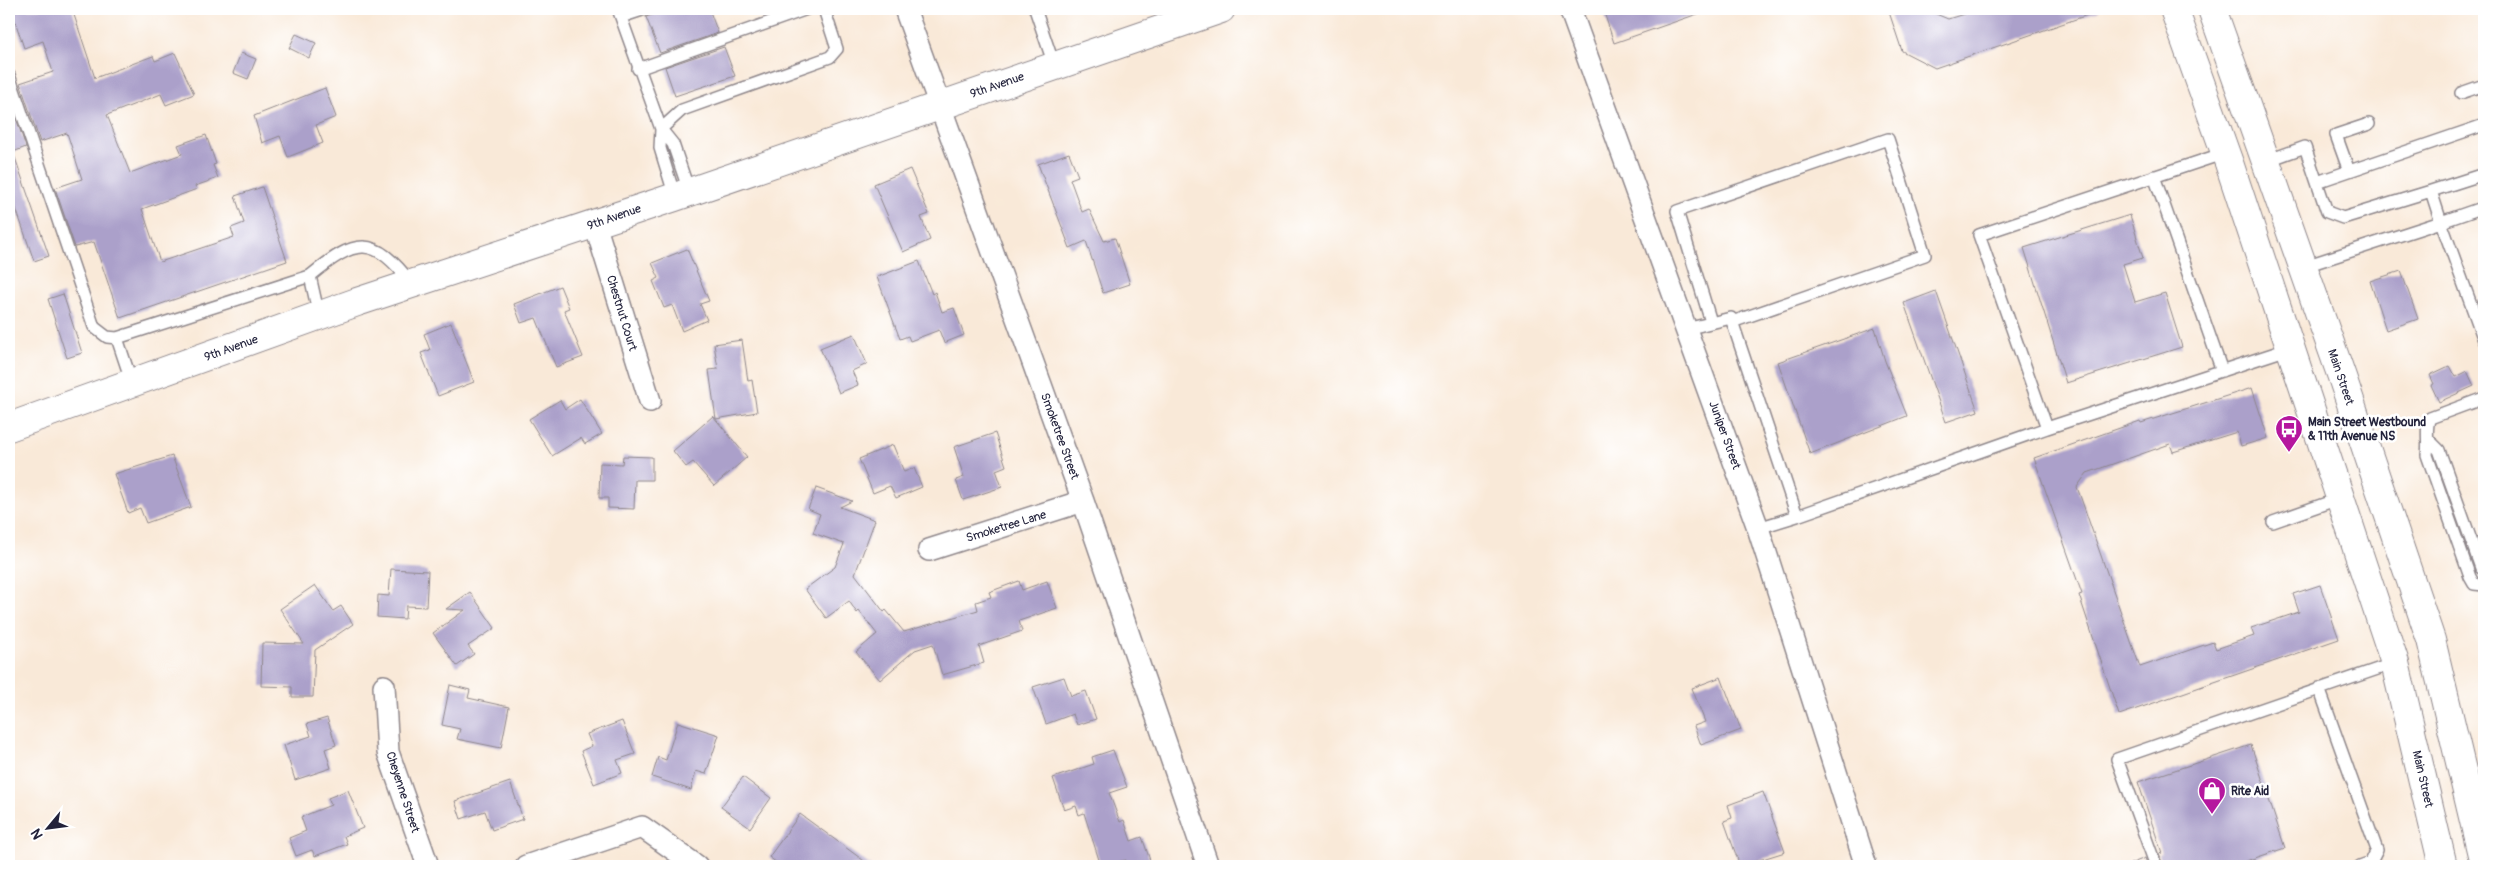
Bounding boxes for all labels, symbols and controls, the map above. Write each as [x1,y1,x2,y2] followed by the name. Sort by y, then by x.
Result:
[968,69,1026,102] street label: 9th Avenue
[585,201,643,234] street label: 9th Avenue
[603,273,640,353] street label: Chestnut Court
[202,332,260,365] street label: 9th Avenue
[2324,347,2357,407] street label: Main Street
[1037,391,1082,482] street label: Smoketree Street
[1705,399,1744,472] street label: Juniper Street
[2274,414,2304,453] bus stop icon: Main Street Westbound & 11th Avenue NS
[2308,415,2426,444] place label: Main Street Westbound & 11th Avenue NS
[964,507,1048,546] street label: Smoketree Lane
[2409,749,2436,809] street label: Main Street
[382,750,423,835] street label: Cheyenne Street
[2197,776,2227,815] shop icon: Rite Aid
[2231,784,2269,799] place label: Rite Aid
[22,802,72,852] north arrow
[27,826,47,842] text: N

